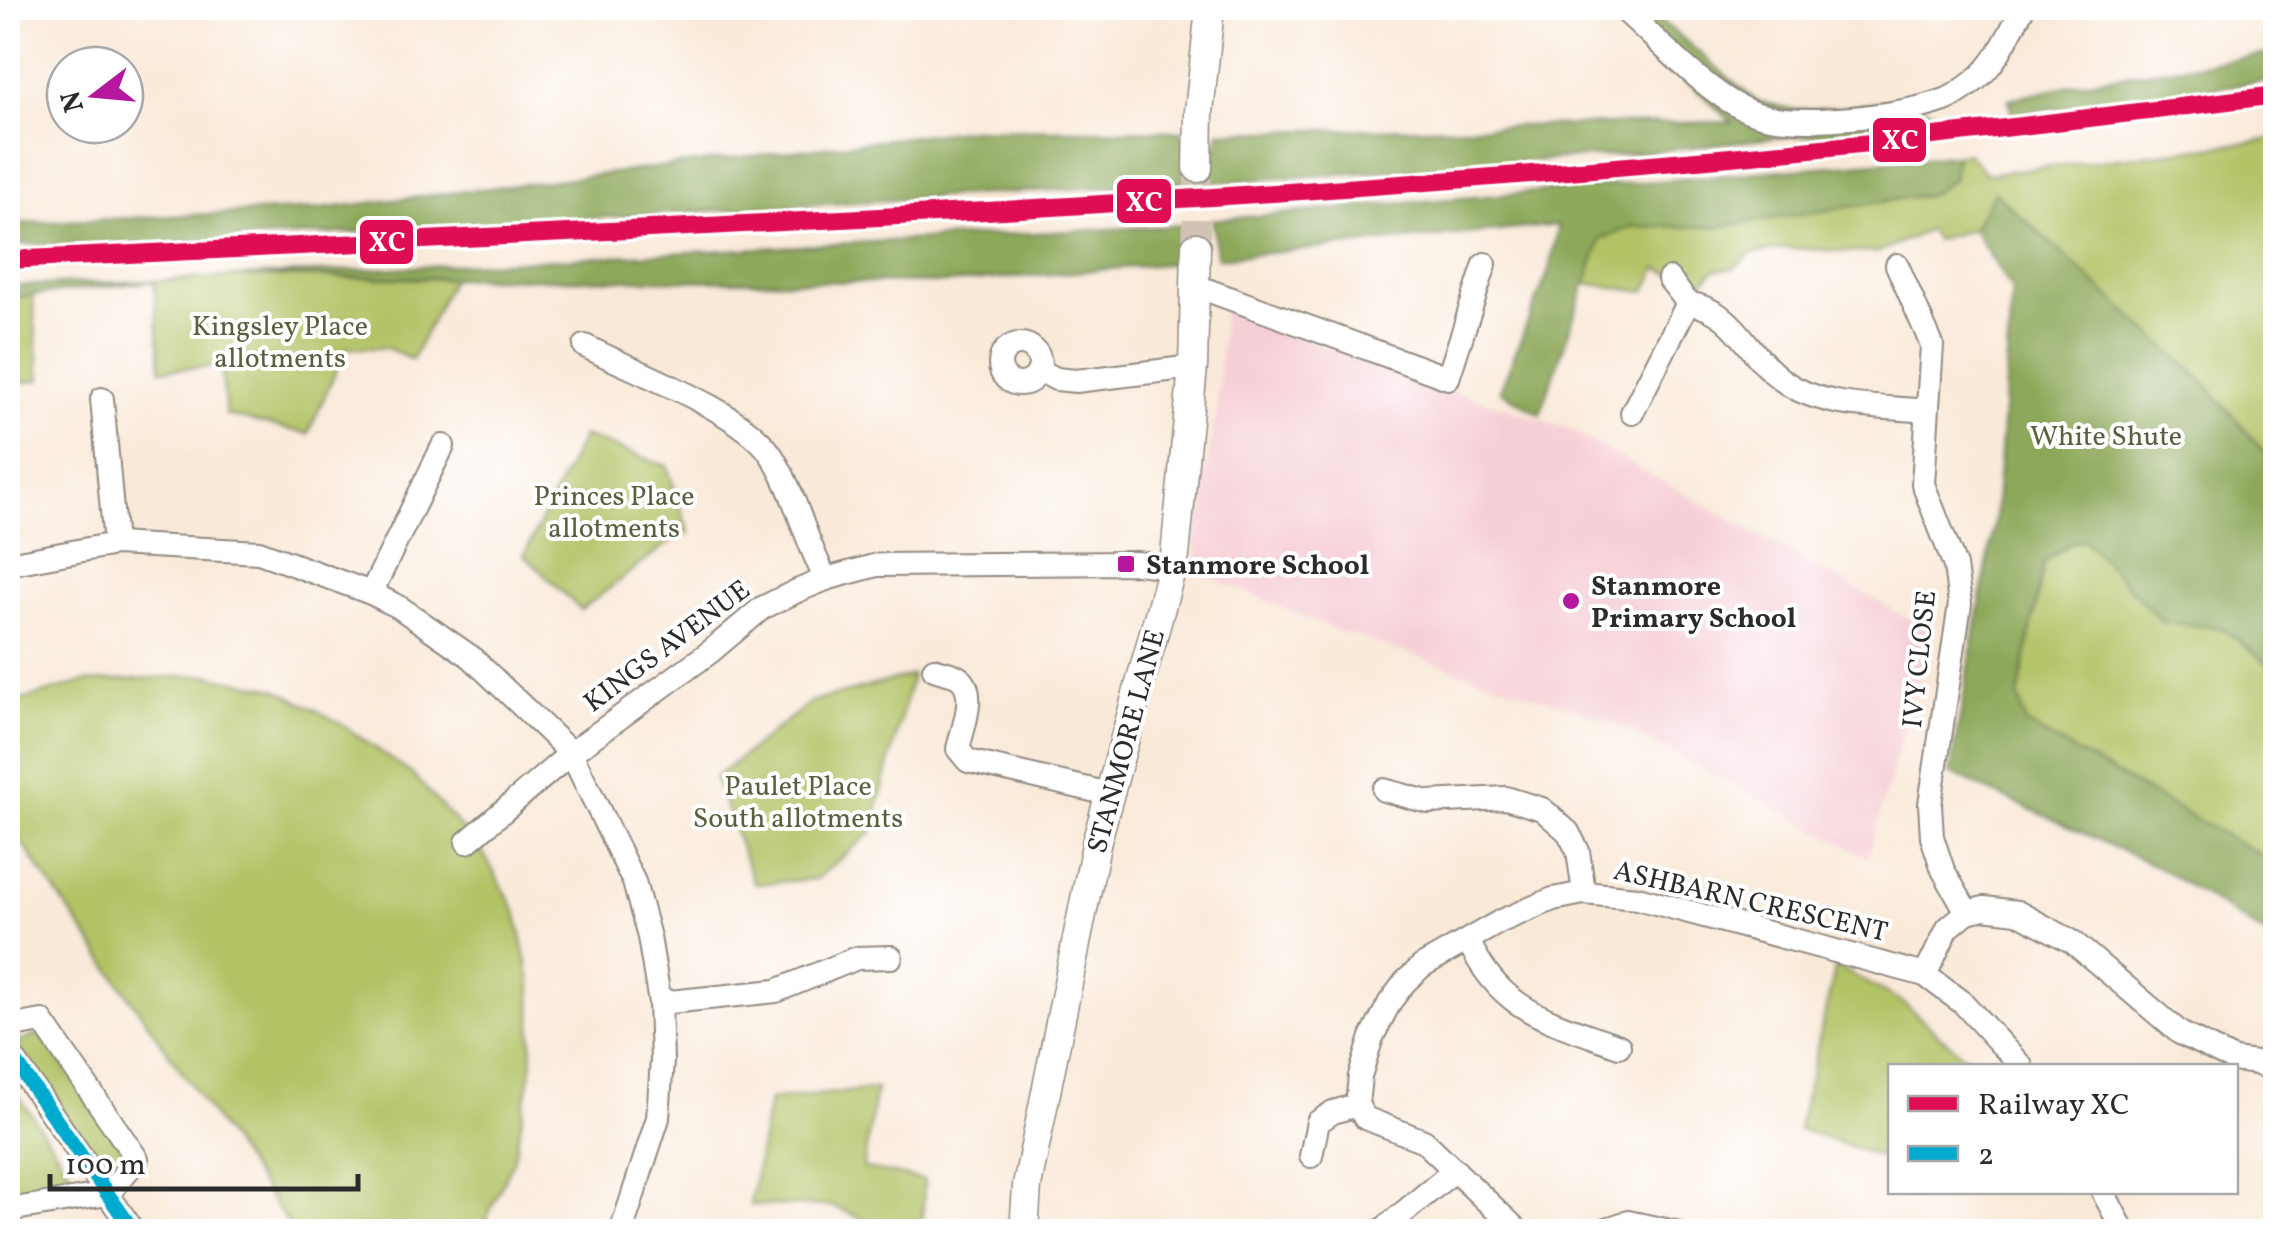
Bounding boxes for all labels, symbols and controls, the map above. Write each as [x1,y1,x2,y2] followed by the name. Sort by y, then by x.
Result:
[45,45,145,145] north arrow
[52,86,95,116] text: N
[1871,116,1928,164] line badge: XC
[1881,122,1919,161] text: XC
[1115,177,1173,225] line badge: XC
[1125,184,1163,223] text: XC
[358,218,415,266] line badge: XC
[368,224,406,263] text: XC
[192,308,368,379] park label: Kingsley Place allotments
[2030,418,2182,457] park label: White Shute
[534,478,694,549] park label: Princes Place allotments
[1146,547,1369,586] place label: Stanmore School
[1115,553,1137,575] marker: Stanmore School
[1591,568,1796,639] place label: Stanmore Primary School
[576,571,759,723] street label: KINGS AVENUE
[1894,588,1947,730] street label: IVY CLOSE
[1560,590,1582,612] marker: Stanmore Primary School
[1079,625,1176,858] street label: STANMORE LANE
[693,768,903,839] park label: Paulet Place South allotments
[1610,852,1891,953] street label: ASHBARN CRESCENT
[1888,1064,2238,1194] legend
[1978,1085,2130,1127] text: Railway XC
[50,1129,358,1191] scale bar
[1978,1135,1994,1177] text: 2
[65,1145,146,1187] text: 100 m

